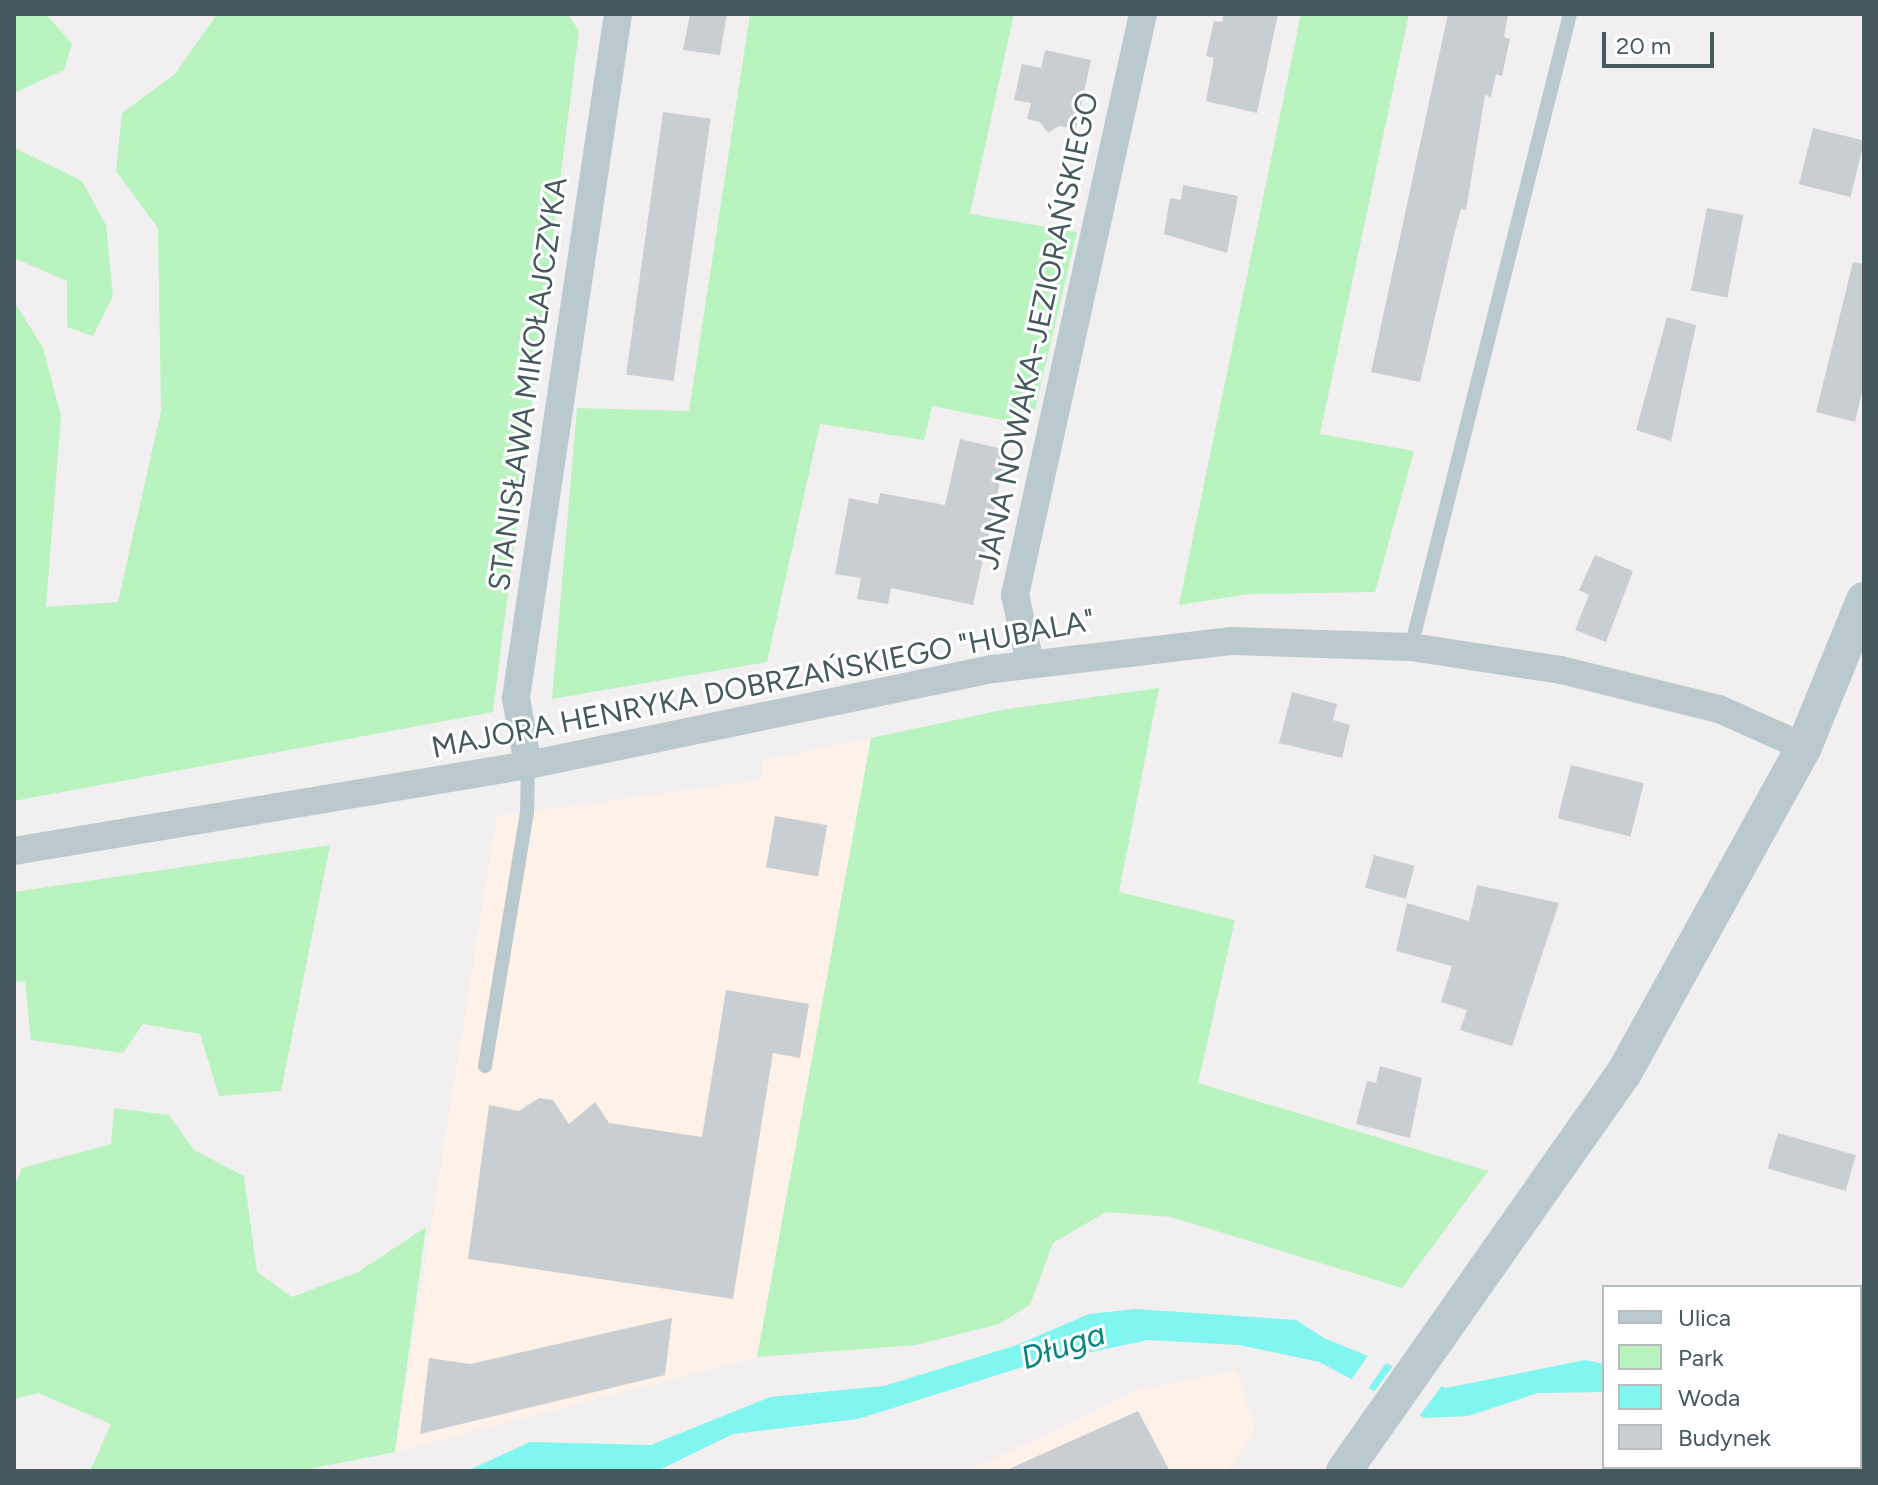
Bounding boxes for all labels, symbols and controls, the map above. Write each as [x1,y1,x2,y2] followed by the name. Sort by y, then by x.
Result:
[1606,16,1718,66] scale bar
[1616,31,1671,60] text: 20 m
[970,89,1106,573] street label: JANA NOWAKA-JEZIORAŃSKIEGO
[481,175,575,593] street label: STANISŁAWA MIKOŁAJCZYKA
[428,602,1098,766] street label: MAJORA HENRYKA DOBRZAŃSKIEGO "HUBALA"
[1602,1285,1862,1469] legend
[1678,1303,1731,1332] text: Ulica
[1016,1314,1110,1378] water label: Długa
[1678,1343,1724,1372] text: Park
[1678,1383,1740,1412] text: Woda
[1678,1423,1771,1452] text: Budynek

